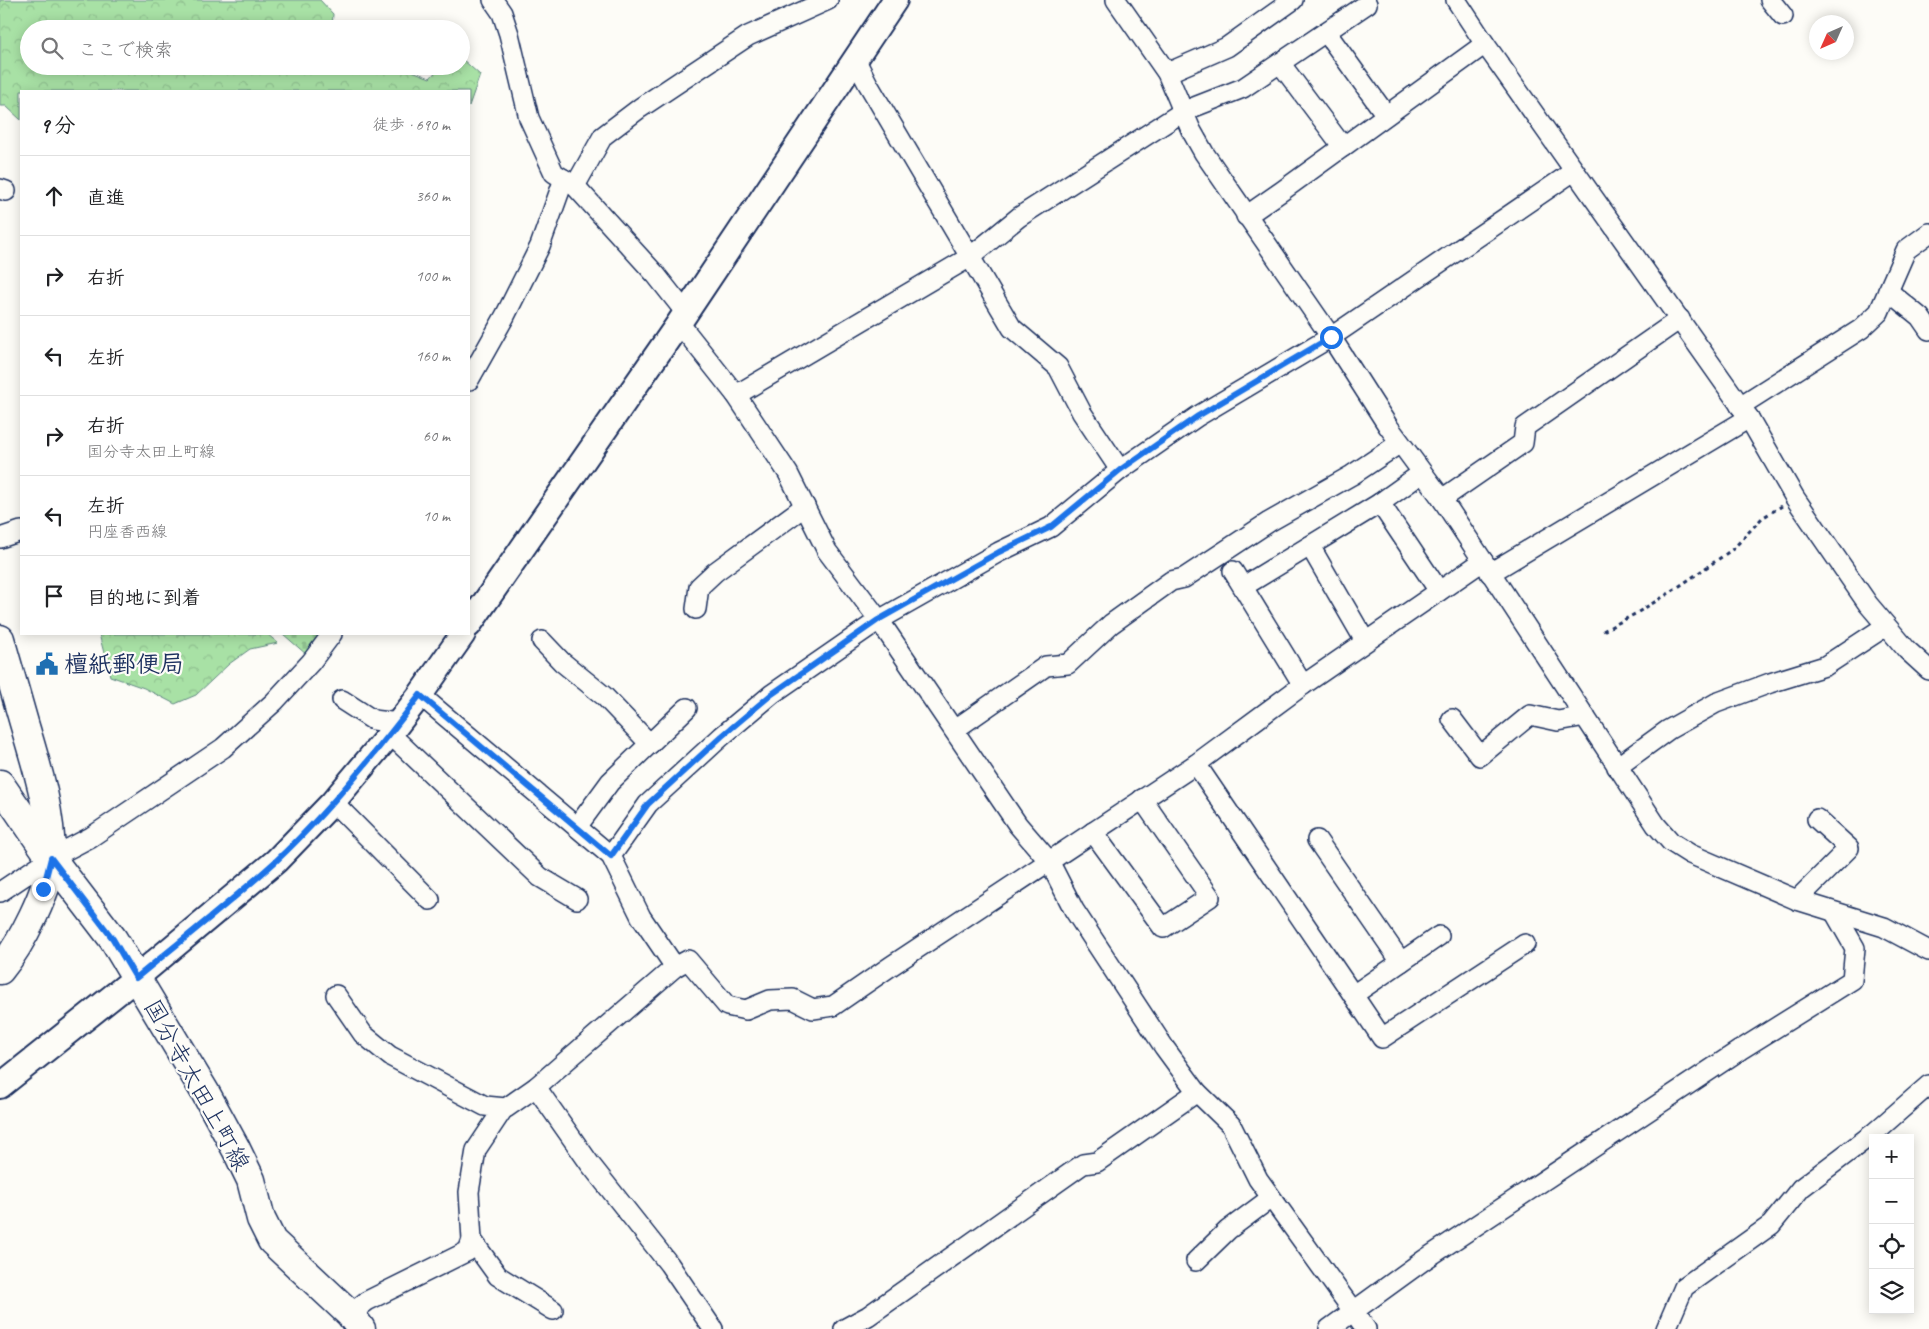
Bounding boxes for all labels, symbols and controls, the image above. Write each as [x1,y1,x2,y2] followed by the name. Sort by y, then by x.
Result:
[1809,15,1854,60] north arrow
[20,20,470,75] search box
[38,34,66,62] icon: search
[78,38,173,62] text: ここで検索
[40,112,75,138] text: 9 分
[373,115,450,135] text: 徒歩 · 690 m
[40,182,68,210] icon: ahead
[87,186,125,210] text: 直進
[416,186,450,206] text: 360 m
[40,262,68,290] icon: right
[87,266,125,290] text: 右折
[416,266,450,286] text: 100 m
[1320,326,1343,349] route start
[40,342,68,370] icon: left
[87,346,125,370] text: 左折
[416,346,450,366] text: 160 m
[87,414,125,438] text: 右折
[40,422,68,450] icon: right
[423,426,450,446] text: 60 m
[87,442,215,462] text: 国分寺太田上町線
[87,494,125,518] text: 左折
[40,502,68,530] icon: left
[423,506,450,526] text: 10 m
[87,522,167,542] text: 円座香西線
[40,582,68,610] icon: arrive
[87,586,201,610] text: 目的地に到着
[64,649,184,679] place label: 檀紙郵便局
[34,651,60,677] public building icon: 檀紙郵便局
[32,878,55,901] route end
[137,994,257,1176] street label: 国分寺太田上町線
[1869,1134,1914,1314] map controls
[1869,1134,1914,1179] button: +
[1869,1179,1914,1224] button: −
[1869,1224,1914,1269] button: locate
[1869,1269,1914,1314] button: layers

